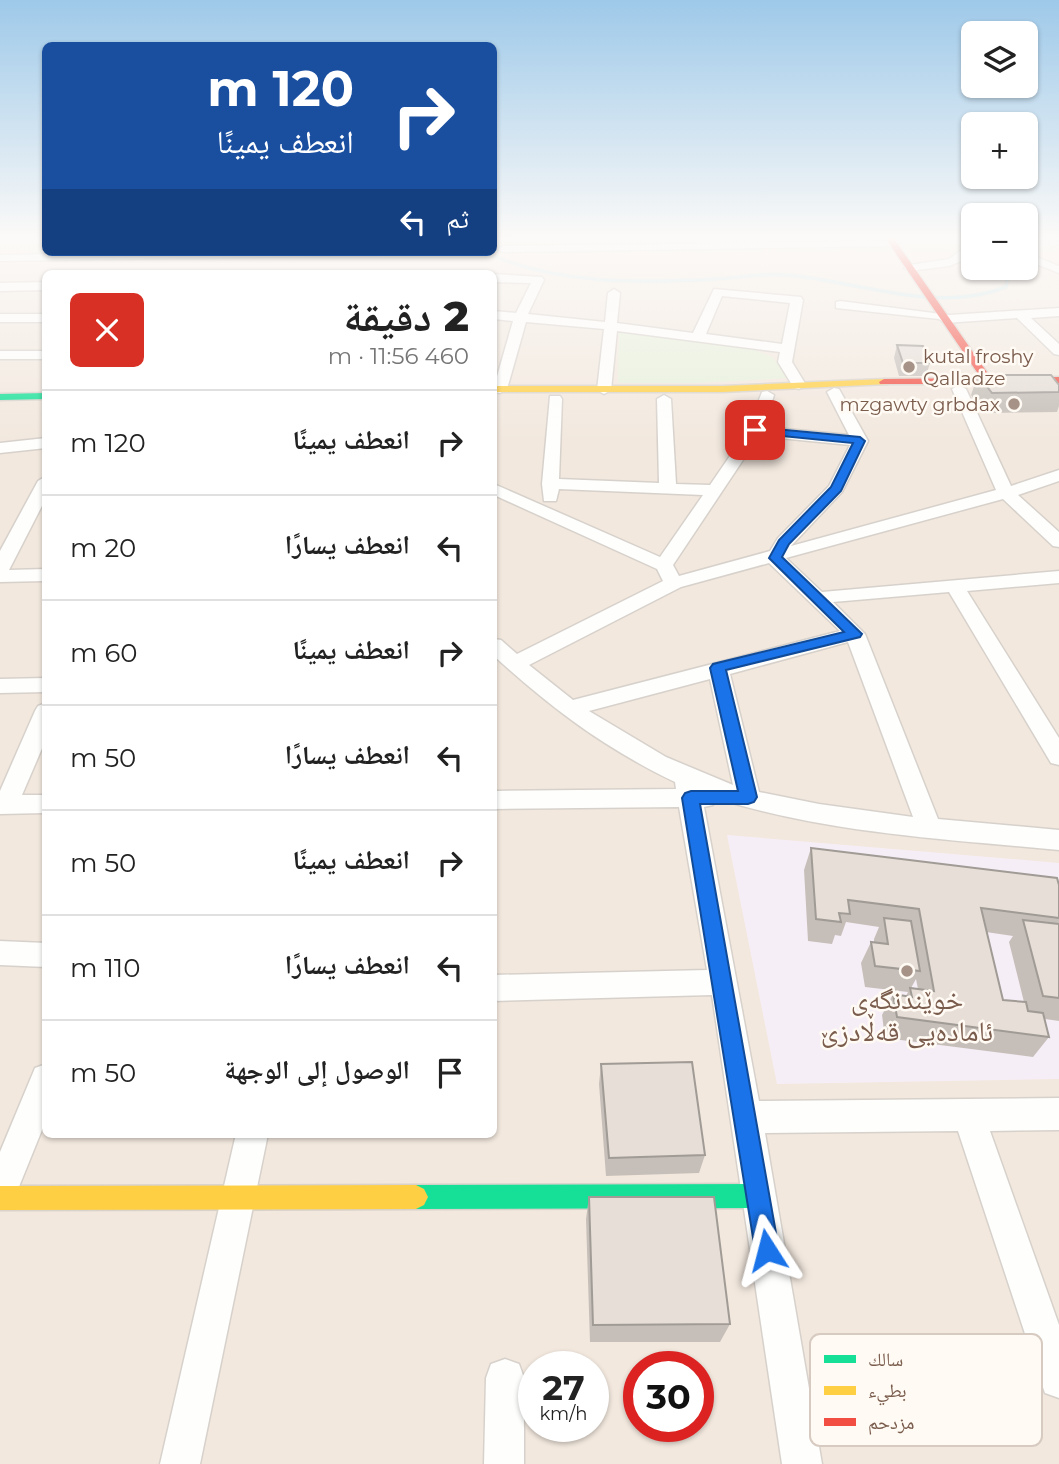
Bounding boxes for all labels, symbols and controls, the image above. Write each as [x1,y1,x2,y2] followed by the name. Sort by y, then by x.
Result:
[961,21,1038,280] map controls
[961,21,1038,98] button: layers
[207,59,354,118] text: 120 m
[378,70,469,161] icon: right
[961,112,1038,189] button: +
[217,122,354,161] text: انعطف يمينًا
[394,203,432,241] icon: left
[446,203,469,235] text: ثم
[961,203,1038,280] button: −
[343,290,469,342] text: 2 دقيقة
[70,293,144,367] button: close
[328,342,469,370] text: 460 m · 11:56
[923,345,1034,390] place label: kutal froshy Qalladze
[901,359,917,375] marker: kutal froshy Qalladze
[840,393,1000,416] place label: mzgawty grbdax
[1006,396,1022,412] marker: mzgawty grbdax
[725,400,785,460] pin
[736,411,774,449] icon: arrive
[292,424,410,456] text: انعطف يمينًا
[431,424,469,462] icon: right
[70,427,146,459] text: 120 m
[285,529,410,561] text: انعطف يسارًا
[431,529,469,567] icon: left
[70,532,136,564] text: 20 m
[292,634,410,666] text: انعطف يمينًا
[431,634,469,672] icon: right
[70,637,137,669] text: 60 m
[285,739,410,771] text: انعطف يسارًا
[431,739,469,777] icon: left
[70,742,136,774] text: 50 m
[292,844,410,876] text: انعطف يمينًا
[431,844,469,882] icon: right
[70,847,136,879] text: 50 m
[285,949,410,981] text: انعطف يسارًا
[431,949,469,987] icon: left
[70,952,140,984] text: 110 m
[899,963,915,979] marker: خوێندنگەی ئامادەیی قەڵادزێ
[821,982,993,1049] place label: خوێندنگەی ئامادەیی قەڵادزێ
[224,1054,410,1086] text: الوصول إلى الوجهة
[431,1054,469,1092] icon: arrive
[70,1057,136,1089] text: 50 m
[730,1213,804,1287] position arrow
[810,1334,1042,1446] legend
[868,1348,903,1371] text: سالك
[623,1351,714,1442] speed limit sign: 30
[542,1366,585,1409] text: 27
[868,1379,907,1406] text: بطيء
[539,1403,588,1425] text: km/h
[868,1411,914,1435] text: مزدحم

